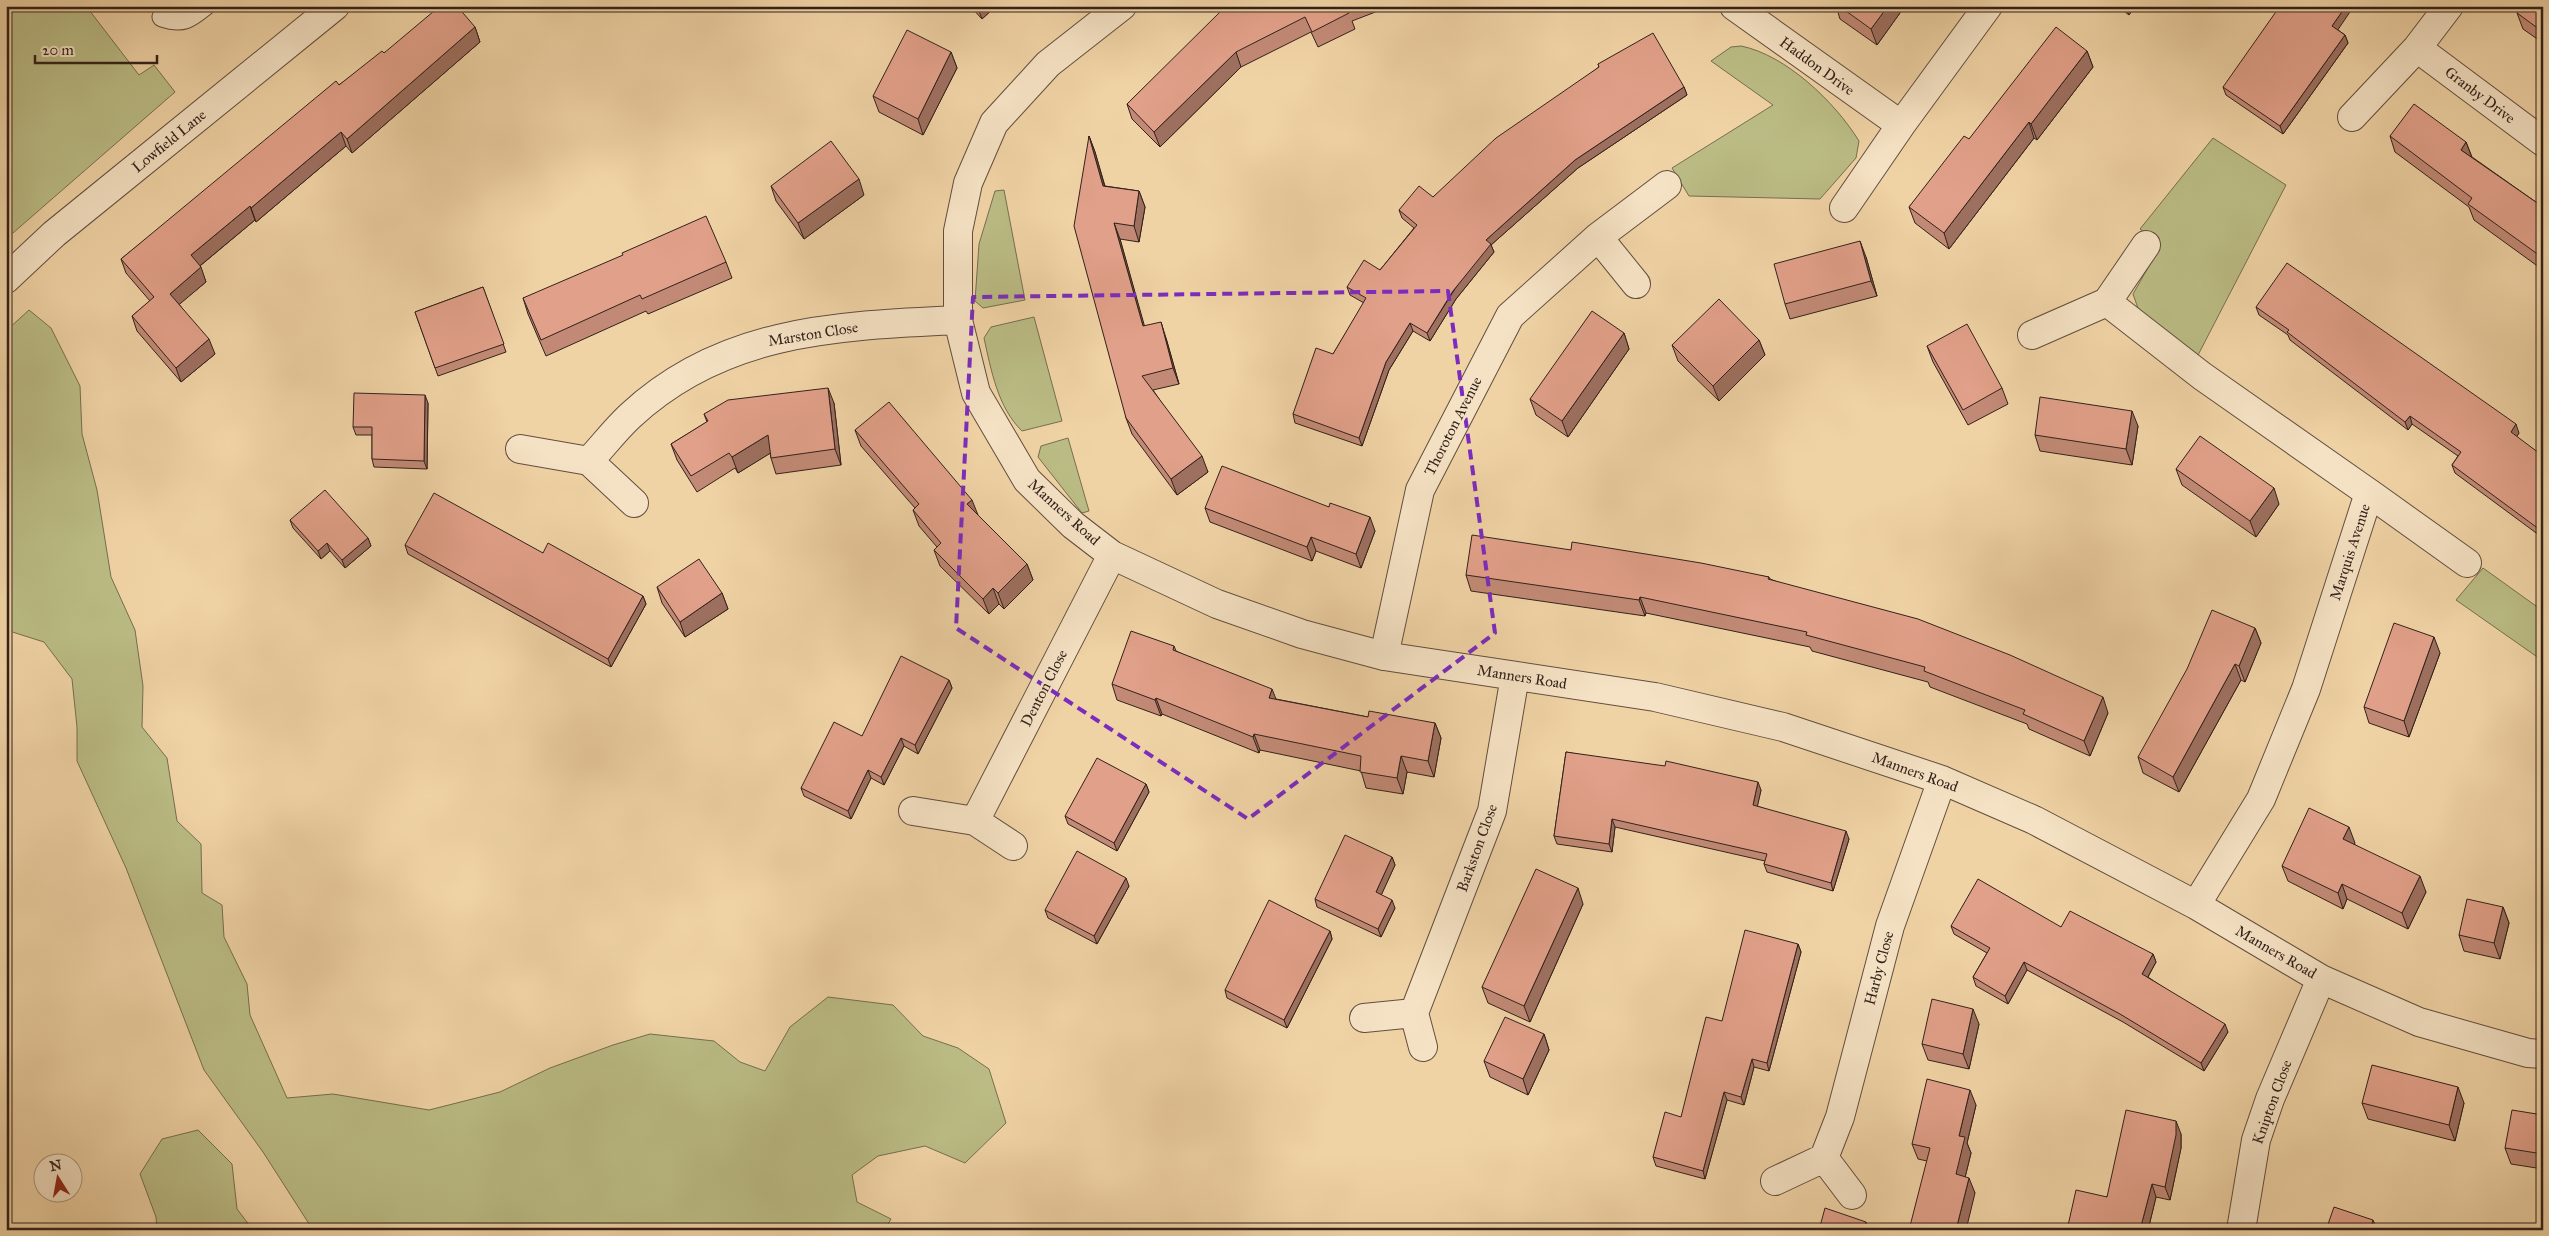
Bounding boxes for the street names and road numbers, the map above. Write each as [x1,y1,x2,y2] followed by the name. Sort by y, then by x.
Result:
[1776,33,1858,99] street label: Haddon Drive
[2441,63,2519,127] street label: Granby Drive
[128,106,210,176] street label: Lowfield Lane
[767,318,859,350] street label: Marston Close
[1420,373,1486,479] street label: Thoroton Avenue
[1024,475,1104,549] street label: Manners Road
[2326,501,2375,603] street label: Marquis Avenue
[1017,646,1071,730] street label: Denton Close
[1476,661,1569,693] street label: Manners Road
[1869,748,1961,796] street label: Manners Road
[1453,802,1501,894] street label: Barkston Close
[2232,922,2320,983] street label: Manners Road
[1860,929,1898,1007] street label: Harby Close
[2248,1057,2296,1147] street label: Knipton Close

